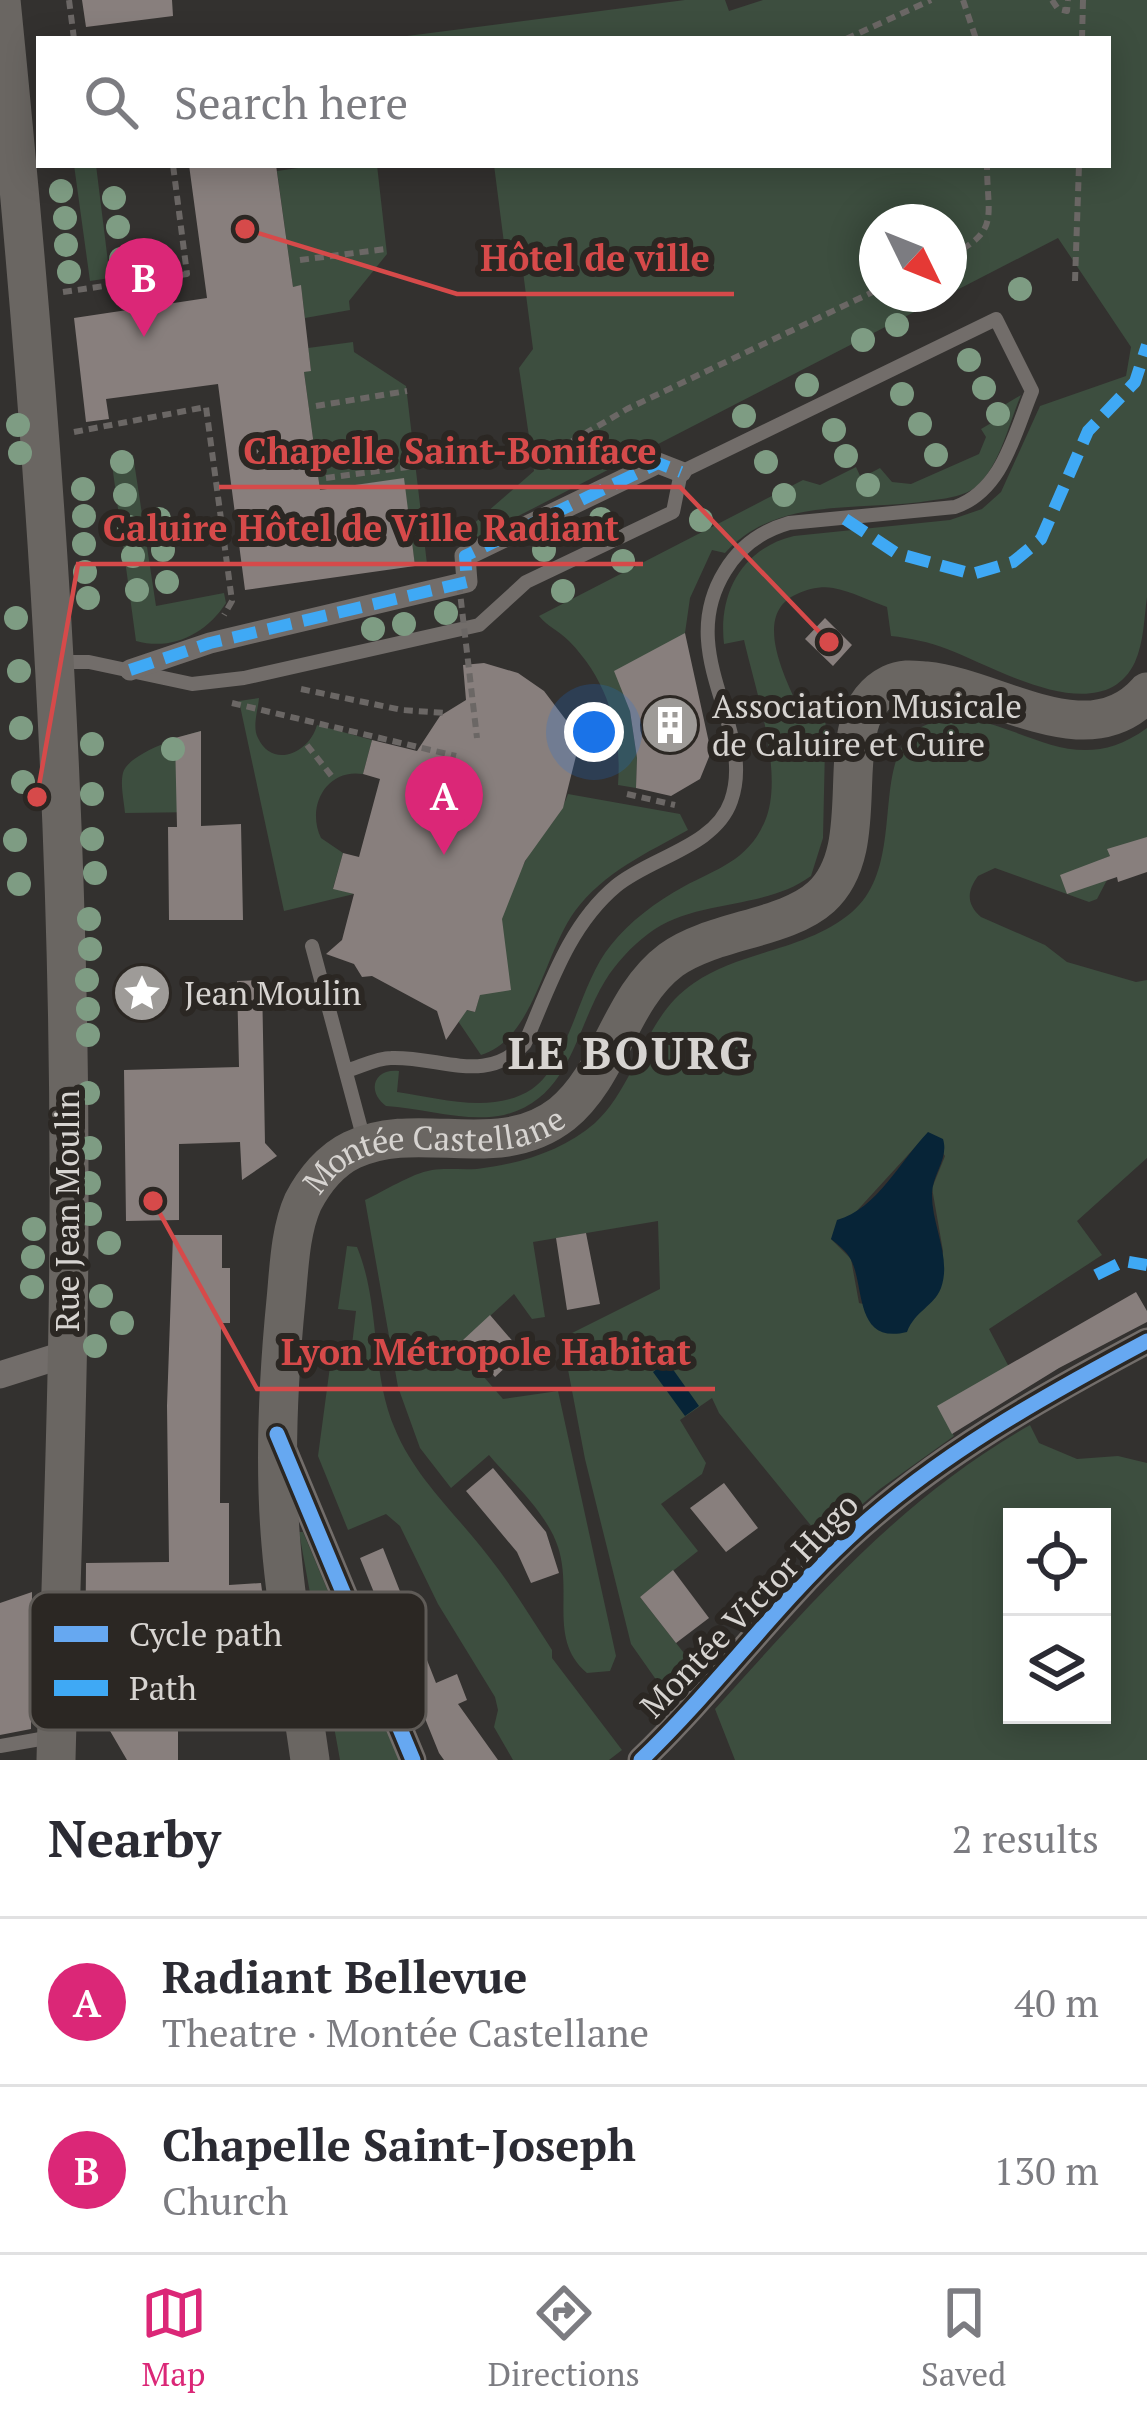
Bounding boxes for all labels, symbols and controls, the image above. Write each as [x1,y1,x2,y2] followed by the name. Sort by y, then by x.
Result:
[36,36,1111,168] search box
[78,69,144,135] icon: search
[174,72,408,132] text: Search here
[859,204,967,312] north arrow
[457,222,734,294] callout: Hôtel de ville
[480,234,710,281] text: Hôtel de ville
[105,238,183,337] pin: B
[219,415,680,487] callout: Chapelle Saint-Boniface
[243,427,657,474] text: Chapelle Saint-Boniface
[78,492,643,564] callout: Caluire Hôtel de Ville Radiant
[103,504,619,551] text: Caluire Hôtel de Ville Radiant
[712,684,1022,765] place label: Association Musicale de Caluire et Cuire
[639,694,701,756] building icon: Association Musicale de Caluire et Cuire
[564,702,624,762] your location
[405,756,483,855] pin: A
[111,962,173,1024] place icon: Jean Moulin
[184,971,362,1014] place label: Jean Moulin
[508,1022,754,1082] district label: LE BOURG
[45,1090,88,1332] street label: Rue Jean Moulin
[293,1097,573,1202] street label: Montée Castellane
[257,1317,715,1389] callout: Lyon Métropole Habitat
[281,1328,691,1375] text: Lyon Métropole Habitat
[630,1483,867,1726] street label: Montée Victor Hugo
[1003,1508,1111,1724] map controls
[1003,1508,1111,1616] button: locate
[30,1592,426,1730] legend
[129,1612,282,1655] text: Cycle path
[1003,1616,1111,1724] button: layers
[129,1666,197,1709] text: Path
[48,1804,221,1872] text: Nearby
[952,1812,1099,1864] text: 2 results
[162,1946,528,2006] text: Radiant Bellevue
[73,1976,101,2028] text: A
[1014,1976,1099,2028] text: 40 m
[162,2006,649,2058] text: Theatre · Montée Castellane
[162,2114,636,2174] text: Chapelle Saint-Joseph
[74,2144,100,2196] text: B
[994,2144,1099,2196] text: 130 m
[162,2174,288,2226] text: Church
[141,2280,207,2395] tab: Map
[488,2280,640,2395] tab: Directions
[921,2280,1006,2395] tab: Saved

